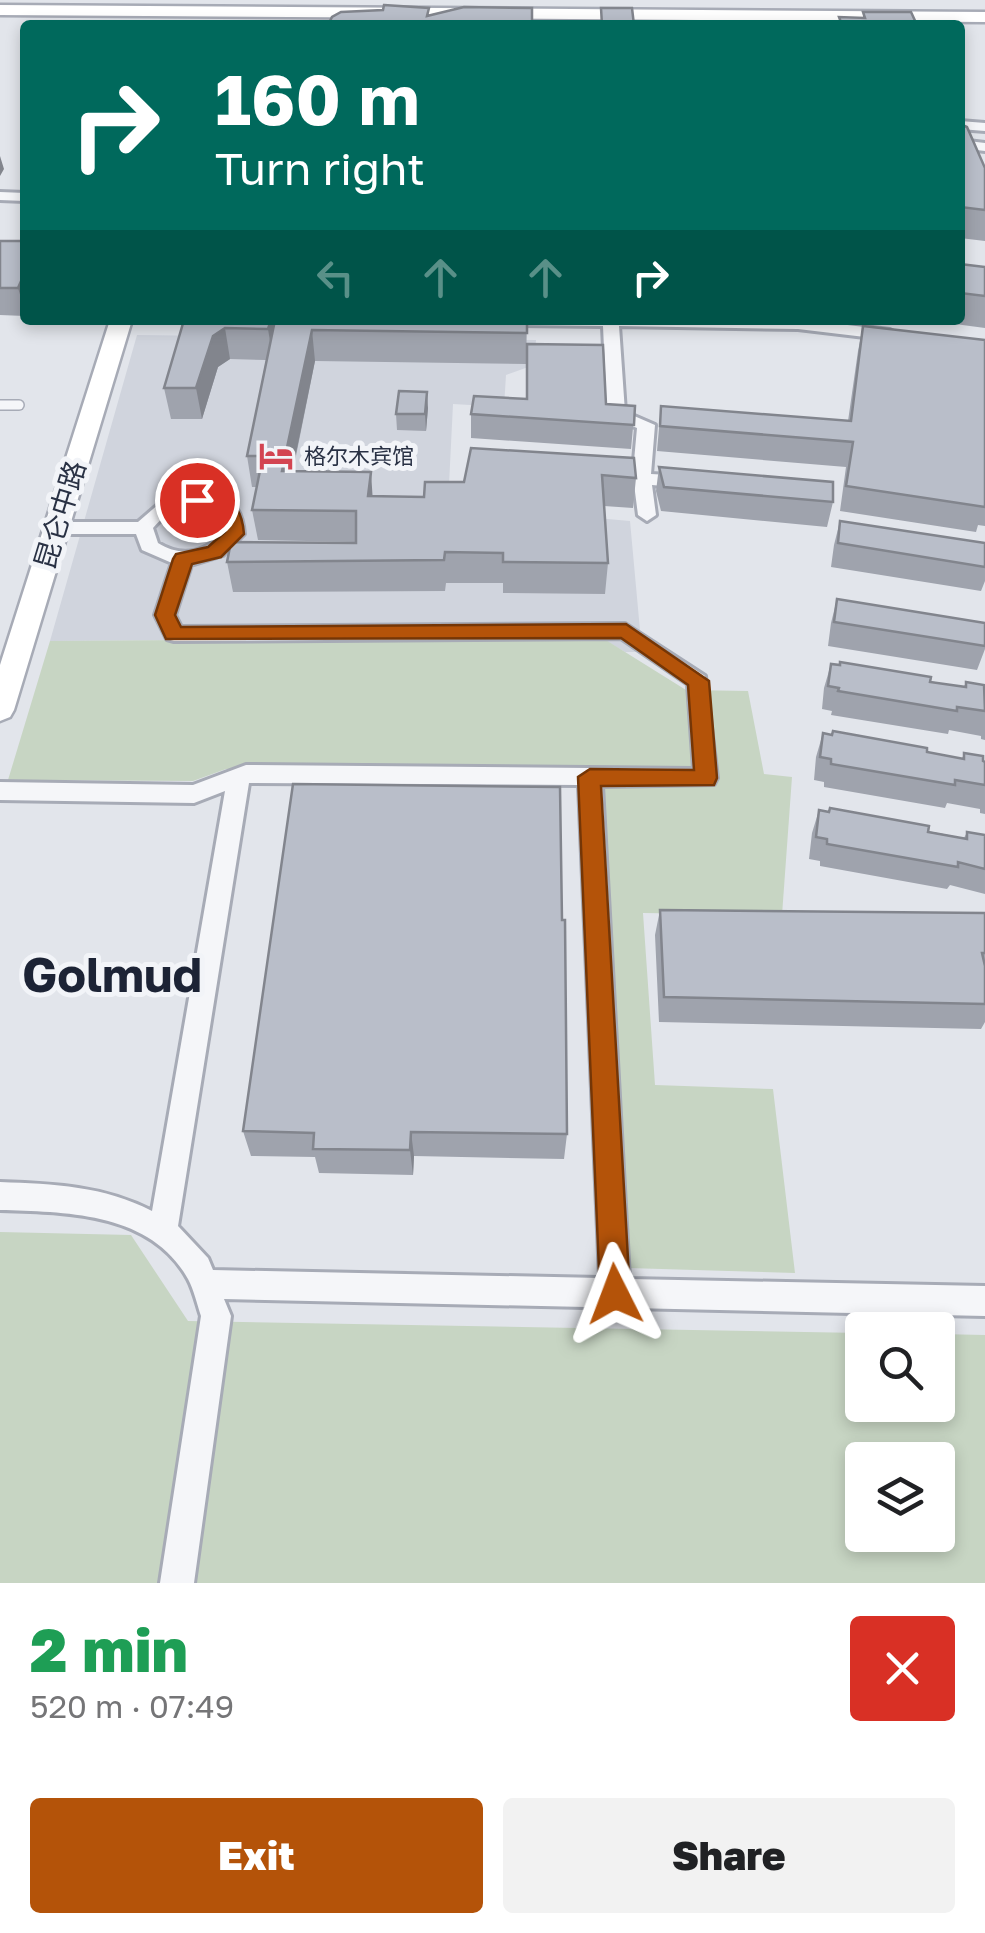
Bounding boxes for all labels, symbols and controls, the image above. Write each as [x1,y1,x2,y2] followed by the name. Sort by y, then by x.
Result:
[215,56,420,140] text: 160 m
[50,60,180,190] icon: right
[215,141,425,195] text: Turn right
[308,250,363,305] icon: left
[413,250,468,305] icon: ahead
[518,250,573,305] icon: ahead
[623,250,678,305] icon: right
[257,437,295,475] hotel icon: 格尔木宾馆
[304,442,414,469] place label: 格尔木宾馆
[27,456,92,573] street label: 昆仑中路
[155,458,240,543] pin
[170,473,225,528] icon: arrive
[22,945,202,1003] district label: Golmud
[563,1242,667,1346] position arrow
[845,1312,955,1552] map controls
[845,1312,955,1422] button: search
[845,1442,955,1552] button: layers
[30,1613,188,1685] text: 2 min
[850,1616,955,1721] button: close
[30,1687,234,1725] text: 520 m · 07:49
[30,1798,483,1913] button: Exit
[503,1798,955,1913] button: Share

